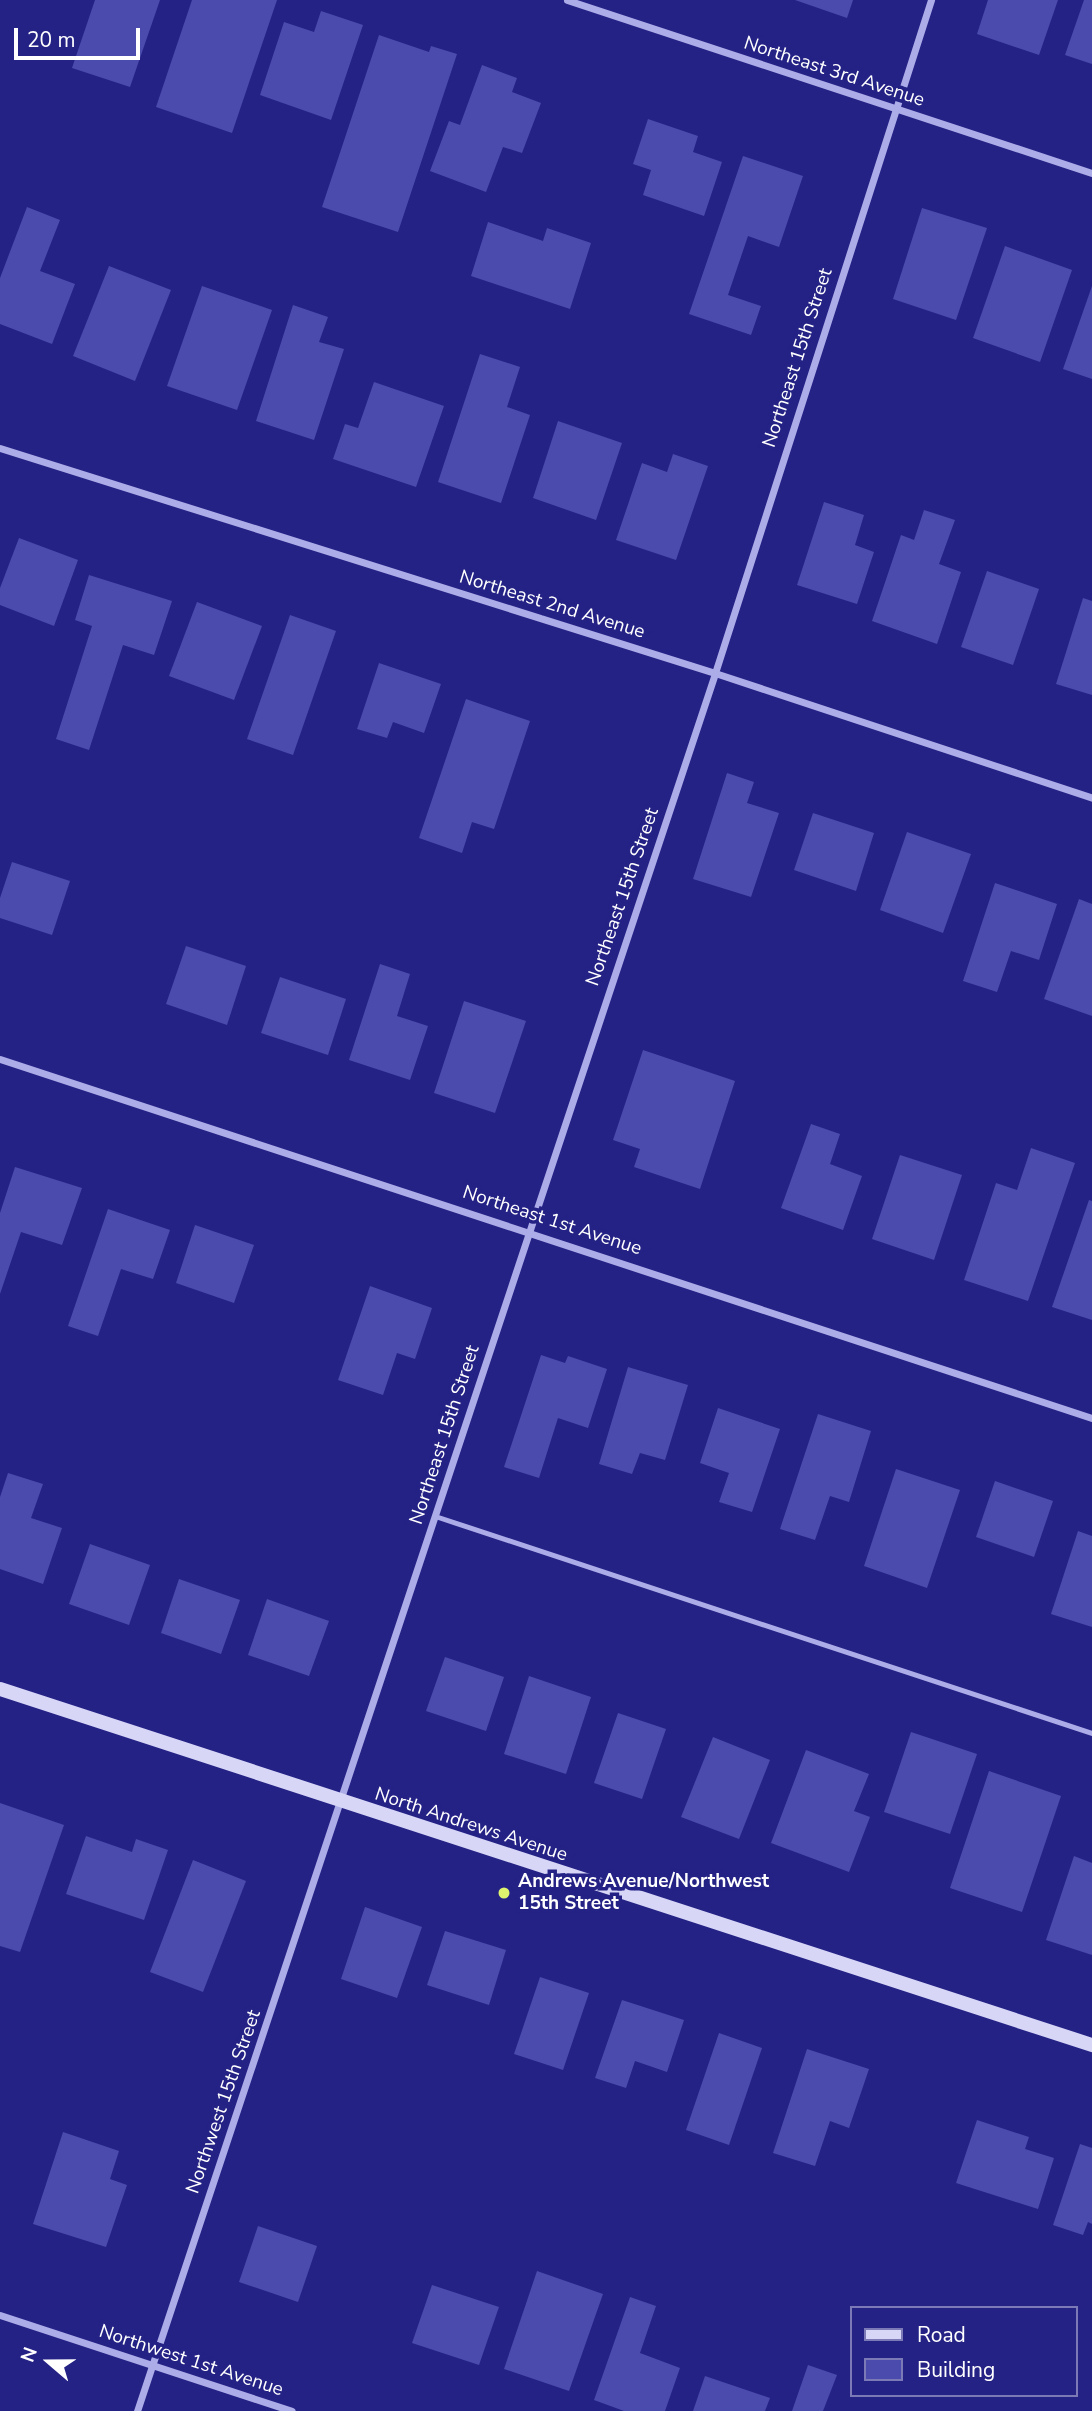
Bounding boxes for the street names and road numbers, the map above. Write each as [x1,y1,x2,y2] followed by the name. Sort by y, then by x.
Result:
[741,32,927,112] street label: Northeast 3rd Avenue
[758,266,838,450] street label: Northeast 15th Street
[456,566,648,644] street label: Northeast 2nd Avenue
[582,805,664,989] street label: Northeast 15th Street
[460,1181,644,1261] street label: Northeast 1st Avenue
[405,1343,485,1527] street label: Northeast 15th Street
[372,1783,570,1867] street label: North Andrews Avenue
[182,2007,266,2197] street label: Northwest 15th Street
[96,2320,286,2402] street label: Northwest 1st Avenue

